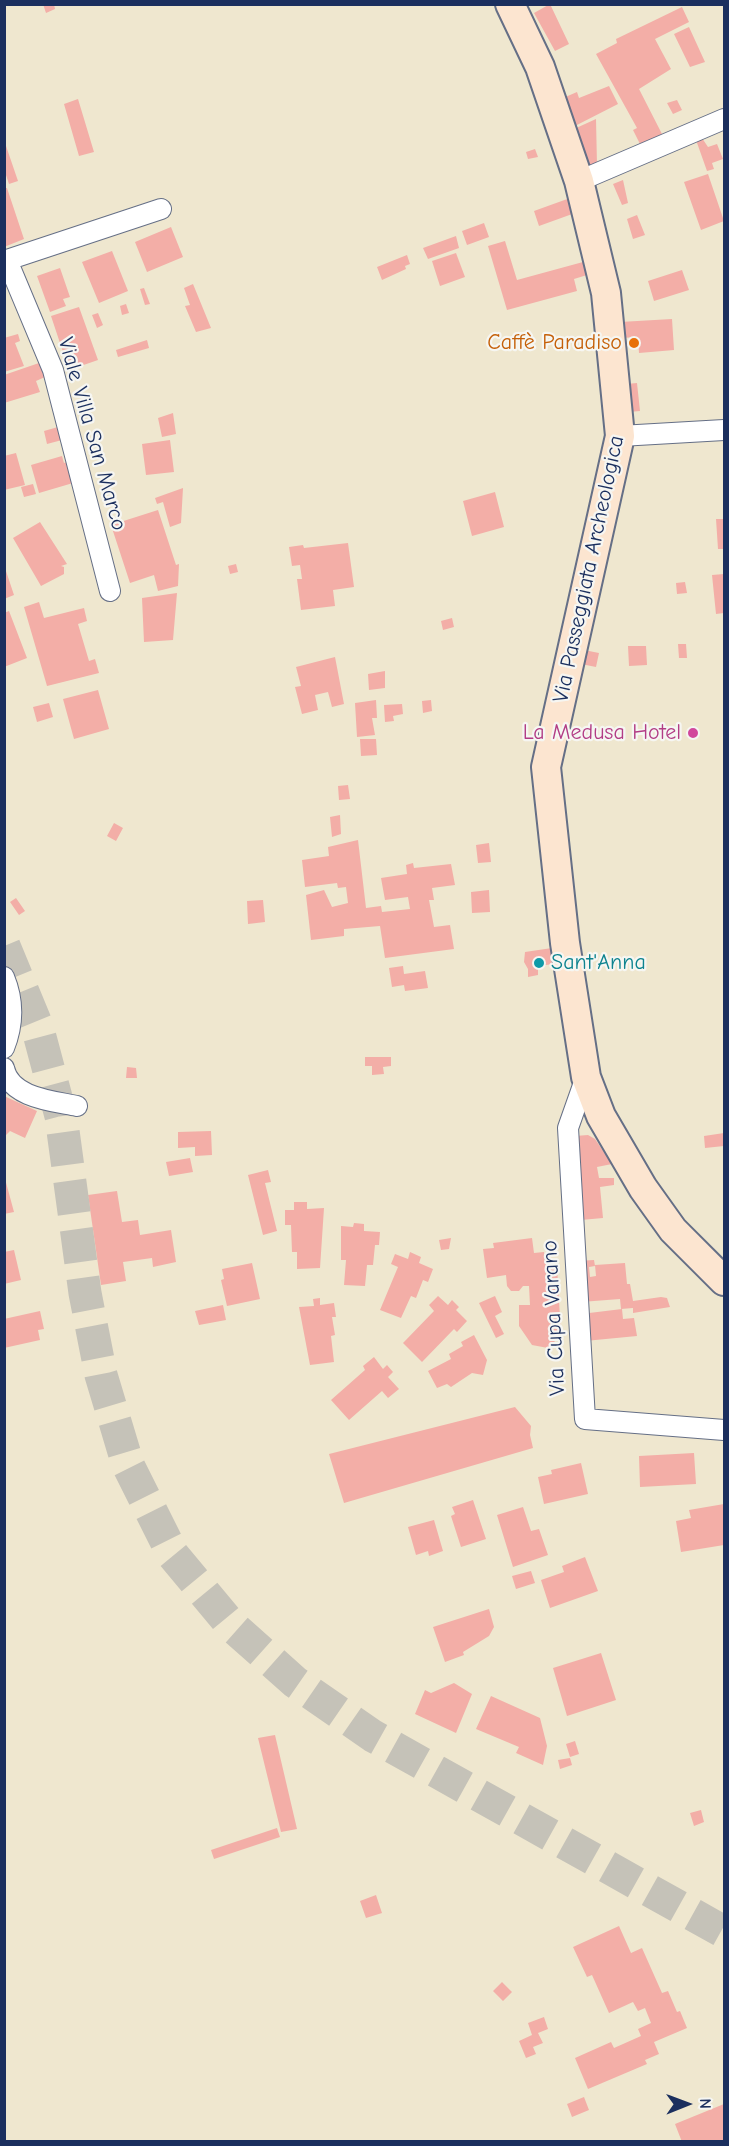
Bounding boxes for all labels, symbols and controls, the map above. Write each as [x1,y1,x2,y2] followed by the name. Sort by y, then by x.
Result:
[487,330,622,356] place label: Caffè Paradiso
[52,334,132,534] street label: Viale Villa San Marco
[627,336,641,350] marker: Caffè Paradiso
[548,433,630,705] street label: Via Passeggiata Archeologica
[523,720,681,746] place label: La Medusa Hotel
[686,726,700,740] marker: La Medusa Hotel
[551,950,646,976] place label: Sant'Anna
[532,956,546,970] marker: Sant'Anna
[537,1239,571,1397] street label: Via Cupa Varano
[657,2074,717,2134] north arrow
[696,2098,714,2109] text: N

